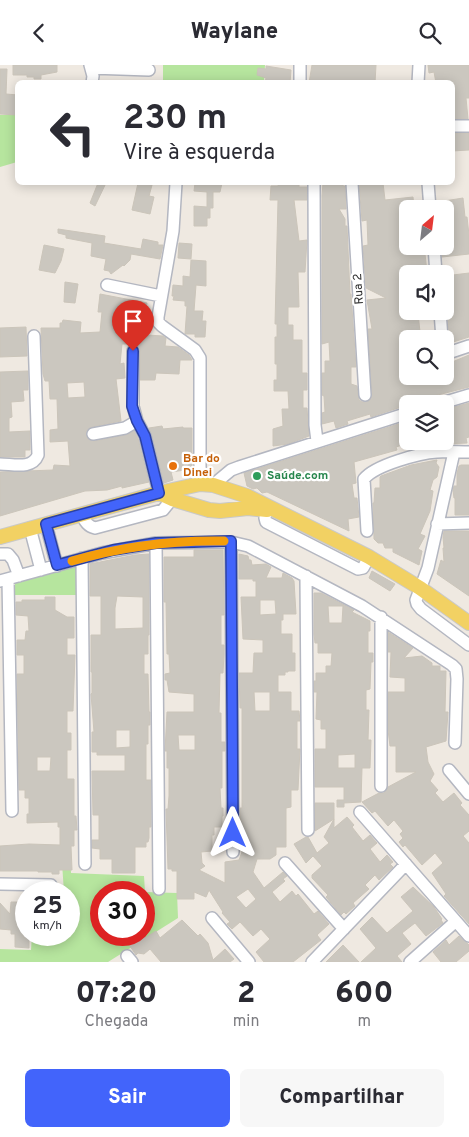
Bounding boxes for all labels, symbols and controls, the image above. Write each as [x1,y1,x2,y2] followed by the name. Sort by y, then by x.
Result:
[25,19,53,47] icon: back
[191,19,278,46] text: Waylane
[416,19,444,47] icon: search
[123,97,227,141] text: 230 m
[40,100,105,165] icon: left
[123,140,275,167] text: Vire à esquerda
[399,200,454,255] north arrow
[399,200,454,450] map controls
[399,265,454,320] button: sound
[350,273,368,305] street label: Rua 2
[112,300,154,351] pin
[119,307,147,335] icon: arrive
[399,330,454,385] button: search
[399,395,454,450] button: layers
[183,451,220,481] place label: Bar do Dinei
[167,460,179,472] marker: Bar do Dinei
[267,468,328,484] place label: Saúde.com
[251,470,263,482] marker: Saúde.com
[206,806,258,858] position arrow
[90,881,155,946] speed limit sign: 30
[32,891,63,923] text: 25
[33,918,62,934] text: km/h
[75,976,157,1013] text: 07:20
[237,976,255,1013] text: 2
[335,976,394,1013] text: 600
[85,1012,148,1032] text: Chegada
[233,1012,259,1032] text: min
[357,1012,371,1032] text: m
[25,1069,230,1127] button: Sair
[240,1069,444,1127] button: Compartilhar

